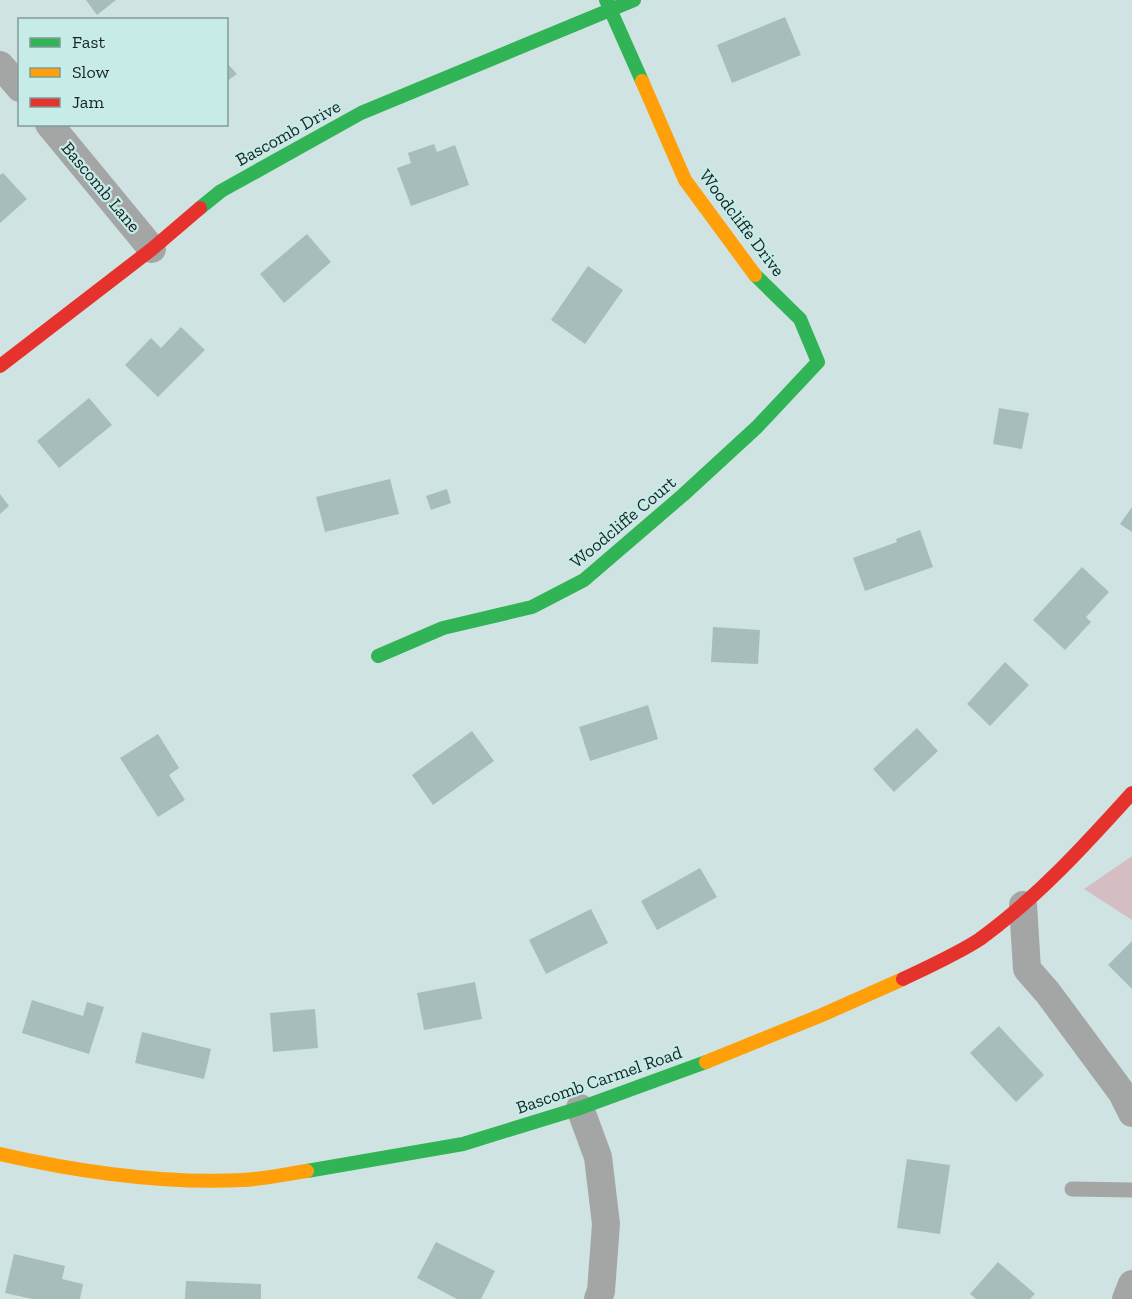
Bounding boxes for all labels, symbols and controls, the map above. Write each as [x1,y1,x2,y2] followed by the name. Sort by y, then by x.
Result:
[18,18,228,126] legend
[72,31,105,53] text: Fast
[72,61,109,83] text: Slow
[72,91,104,113] text: Jam
[232,95,344,171] street label: Bascomb Drive
[57,137,145,237] street label: Bascomb Lane
[695,165,789,281] street label: Woodcliffe Drive
[566,471,681,573] street label: Woodcliffe Court
[513,1041,685,1119] street label: Bascomb Carmel Road

